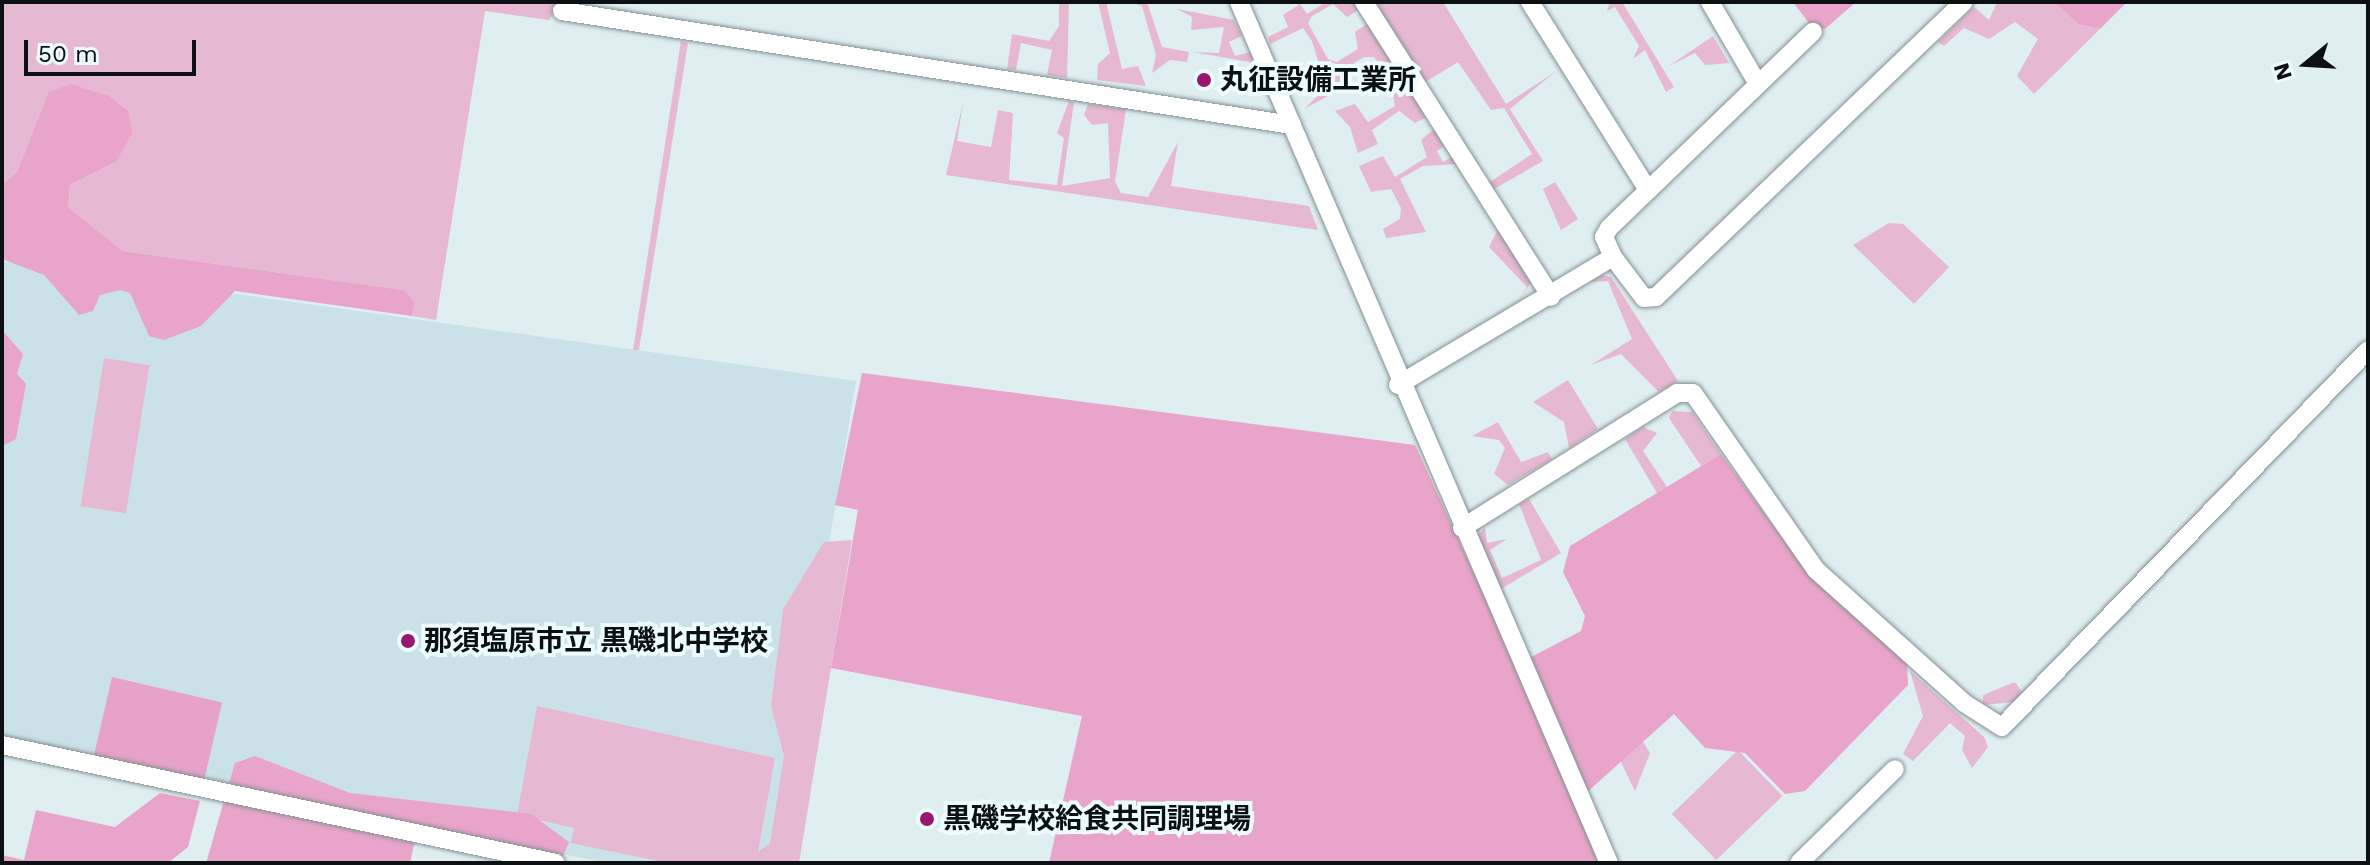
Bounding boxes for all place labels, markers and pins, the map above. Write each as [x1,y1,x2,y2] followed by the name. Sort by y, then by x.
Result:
[1220,63,1416,97] place label: 丸征設備工業所
[1195,71,1213,89] marker: 丸征設備工業所
[424,624,768,658] place label: 那須塩原市立 黒磯北中学校
[399,632,417,650] marker: 那須塩原市立 黒磯北中学校
[943,802,1251,836] place label: 黒磯学校給食共同調理場
[918,810,936,828] marker: 黒磯学校給食共同調理場

